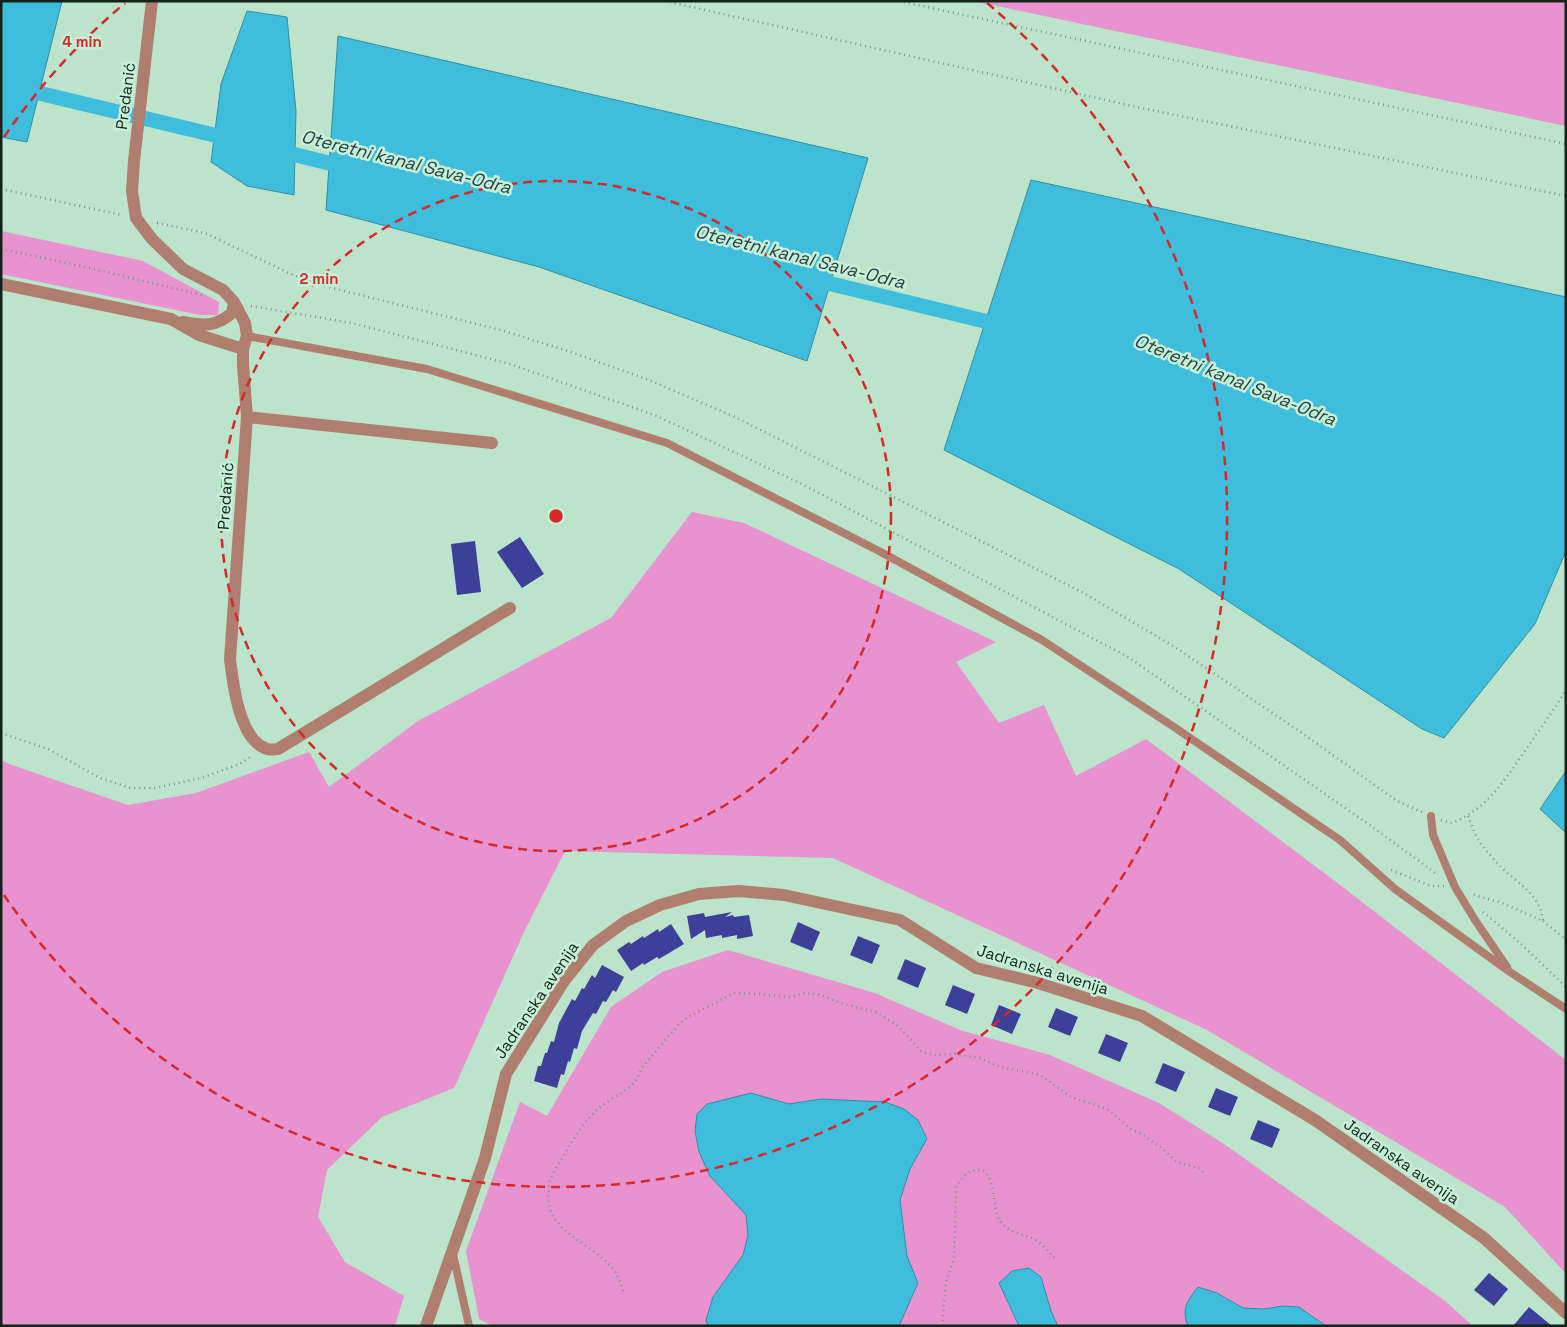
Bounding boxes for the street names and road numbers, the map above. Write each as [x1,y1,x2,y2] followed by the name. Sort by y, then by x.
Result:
[111,61,140,131] street label: Predanić
[213,462,238,531] street label: Predanić
[489,938,583,1063] street label: Jadranska avenija
[974,939,1111,1000] street label: Jadranska avenija
[1340,1114,1464,1209] street label: Jadranska avenija

